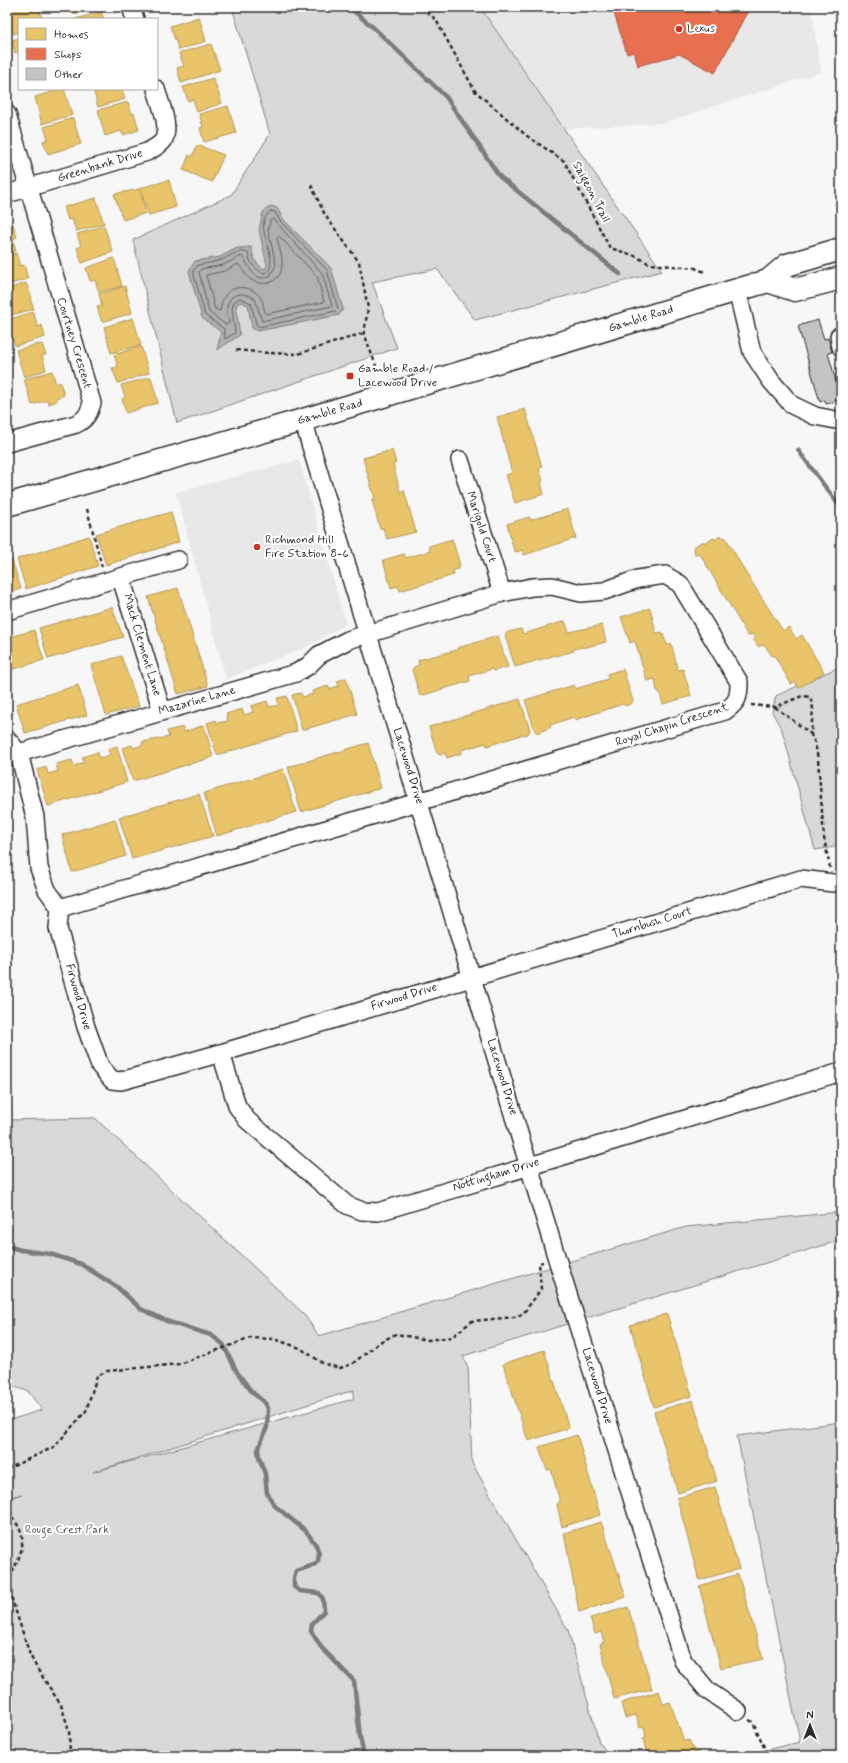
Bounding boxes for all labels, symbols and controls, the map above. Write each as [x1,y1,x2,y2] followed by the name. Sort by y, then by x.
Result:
[18,18,158,90] legend
[687,21,716,37] place label: Lexus
[674,24,684,34] marker: Lexus
[54,27,89,43] text: Homes
[54,47,81,63] text: Shops
[54,67,83,83] text: Other
[55,145,145,187] street label: Greenbank Drive
[567,159,614,226] street label: Saigeon Trail
[53,296,96,391] street label: Courtney Crescent
[606,302,676,336] street label: Gamble Road
[358,361,437,391] place label: Gamble Road / Lacewood Drive
[345,371,355,381] marker: Gamble Road / Lacewood Drive
[295,395,365,429] street label: Gamble Road
[462,489,500,565] street label: Marigold Court
[265,532,349,562] place label: Richmond Hill Fire Station 8-6
[252,542,262,552] marker: Richmond Hill Fire Station 8-6
[119,592,165,698] street label: Mack Clement Lane
[156,682,238,720] street label: Mazarine Lane
[613,699,731,751] street label: Royal Chapin Crescent
[389,726,427,806] street label: Lacewood Drive
[610,903,694,943] street label: Thornbush Court
[61,962,95,1032] street label: Firwood Drive
[369,979,439,1015] street label: Firwood Drive
[483,1037,521,1117] street label: Lacewood Drive
[451,1154,542,1197] street label: Nottingham Drive
[578,1346,616,1426] street label: Lacewood Drive
[25,1522,109,1539] park label: Rouge Crest Park
[790,1705,830,1745] north arrow
[806,1709,814,1723] text: N

